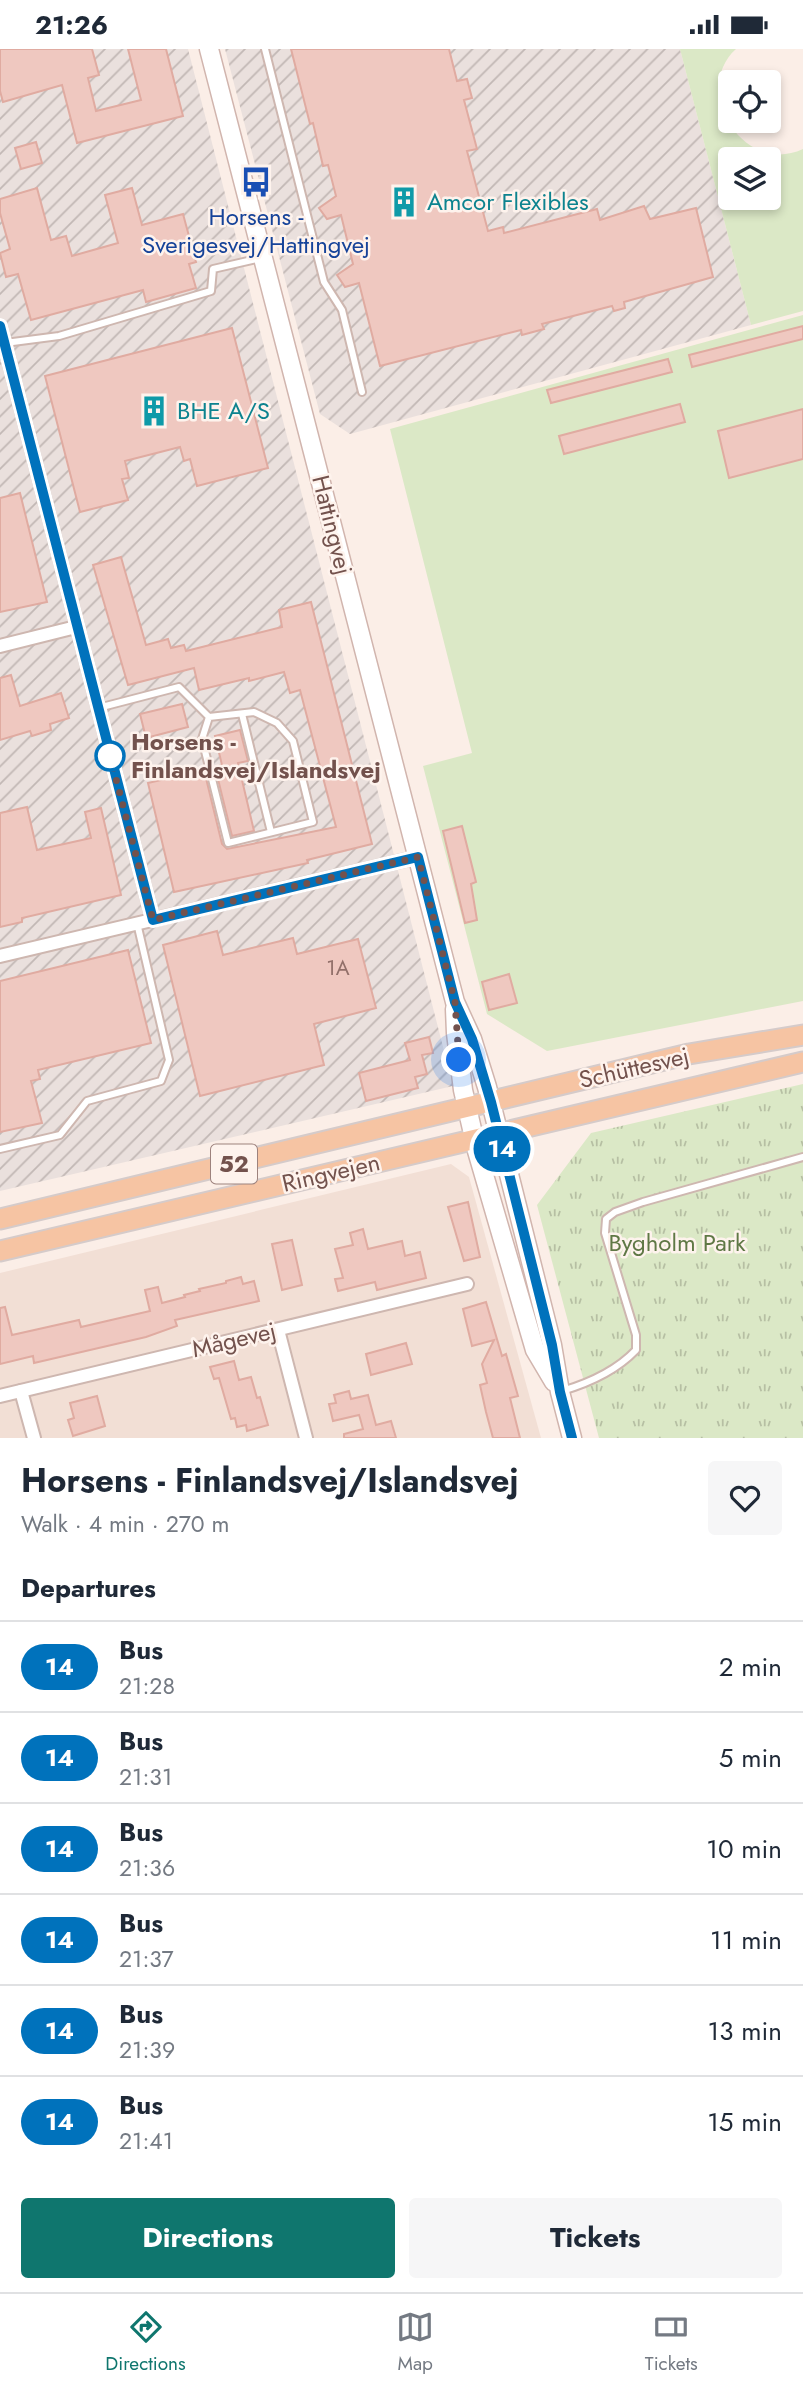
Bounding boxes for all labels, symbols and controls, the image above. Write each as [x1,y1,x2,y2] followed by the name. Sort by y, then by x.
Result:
[35,6,108,44] text: 21:26
[718,70,781,210] map controls
[718,70,781,133] button: locate
[718,147,781,210] button: layers
[239,165,273,199] bus stop icon: Horsens - Sverigesvej/Hattingvej
[427,184,589,219] place label: Amcor Flexibles
[387,185,421,219] building icon: Amcor Flexibles
[142,199,370,262] place label: Horsens - Sverigesvej/Hattingvej
[177,393,270,428] place label: BHE A/S
[137,394,171,428] building icon: BHE A/S
[303,471,362,578] street label: Hattingvej
[131,724,381,787] place label: Horsens - Finlandsvej/Islandsvej
[95,741,125,771] marker: Horsens - Finlandsvej/Islandsvej
[326,953,350,983] house number: 1A
[575,1038,692,1097] street label: Schüttesvej
[441,1042,476,1077] your location
[470,1126,534,1172] line badge: 14
[488,1131,516,1166] text: 14
[278,1144,383,1201] street label: Ringvejen
[211,1145,257,1183] road number: 52
[608,1225,746,1260] park label: Bygholm Park
[188,1313,279,1366] street label: Mågevej
[21,1457,518,1504] text: Horsens - Finlandsvej/Islandsvej
[708,1461,782,1535] button: heart
[21,1507,229,1541] text: Walk · 4 min · 270 m
[21,1569,156,1607] text: Departures
[119,1631,163,1669] text: Bus
[719,1648,782,1686] text: 2 min
[45,1649,74,1684] text: 14
[119,1669,175,1703] text: 21:28
[119,1722,163,1760] text: Bus
[719,1739,782,1777] text: 5 min
[45,1740,74,1775] text: 14
[119,1760,172,1794] text: 21:31
[119,1813,163,1851] text: Bus
[706,1830,782,1868] text: 10 min
[45,1831,74,1866] text: 14
[119,1851,175,1885] text: 21:36
[119,1904,163,1942] text: Bus
[710,1921,782,1959] text: 11 min
[45,1922,74,1957] text: 14
[119,1942,174,1976] text: 21:37
[119,1995,163,2033] text: Bus
[708,2012,782,2050] text: 13 min
[45,2013,74,2048] text: 14
[119,2033,175,2067] text: 21:39
[119,2086,163,2124] text: Bus
[707,2103,782,2141] text: 15 min
[45,2104,74,2139] text: 14
[119,2124,173,2158] text: 21:41
[21,2198,395,2278] button: Directions
[409,2198,782,2278] button: Tickets
[105,2308,186,2377] tab: Directions
[396,2308,434,2377] tab: Map
[645,2308,698,2377] tab: Tickets

